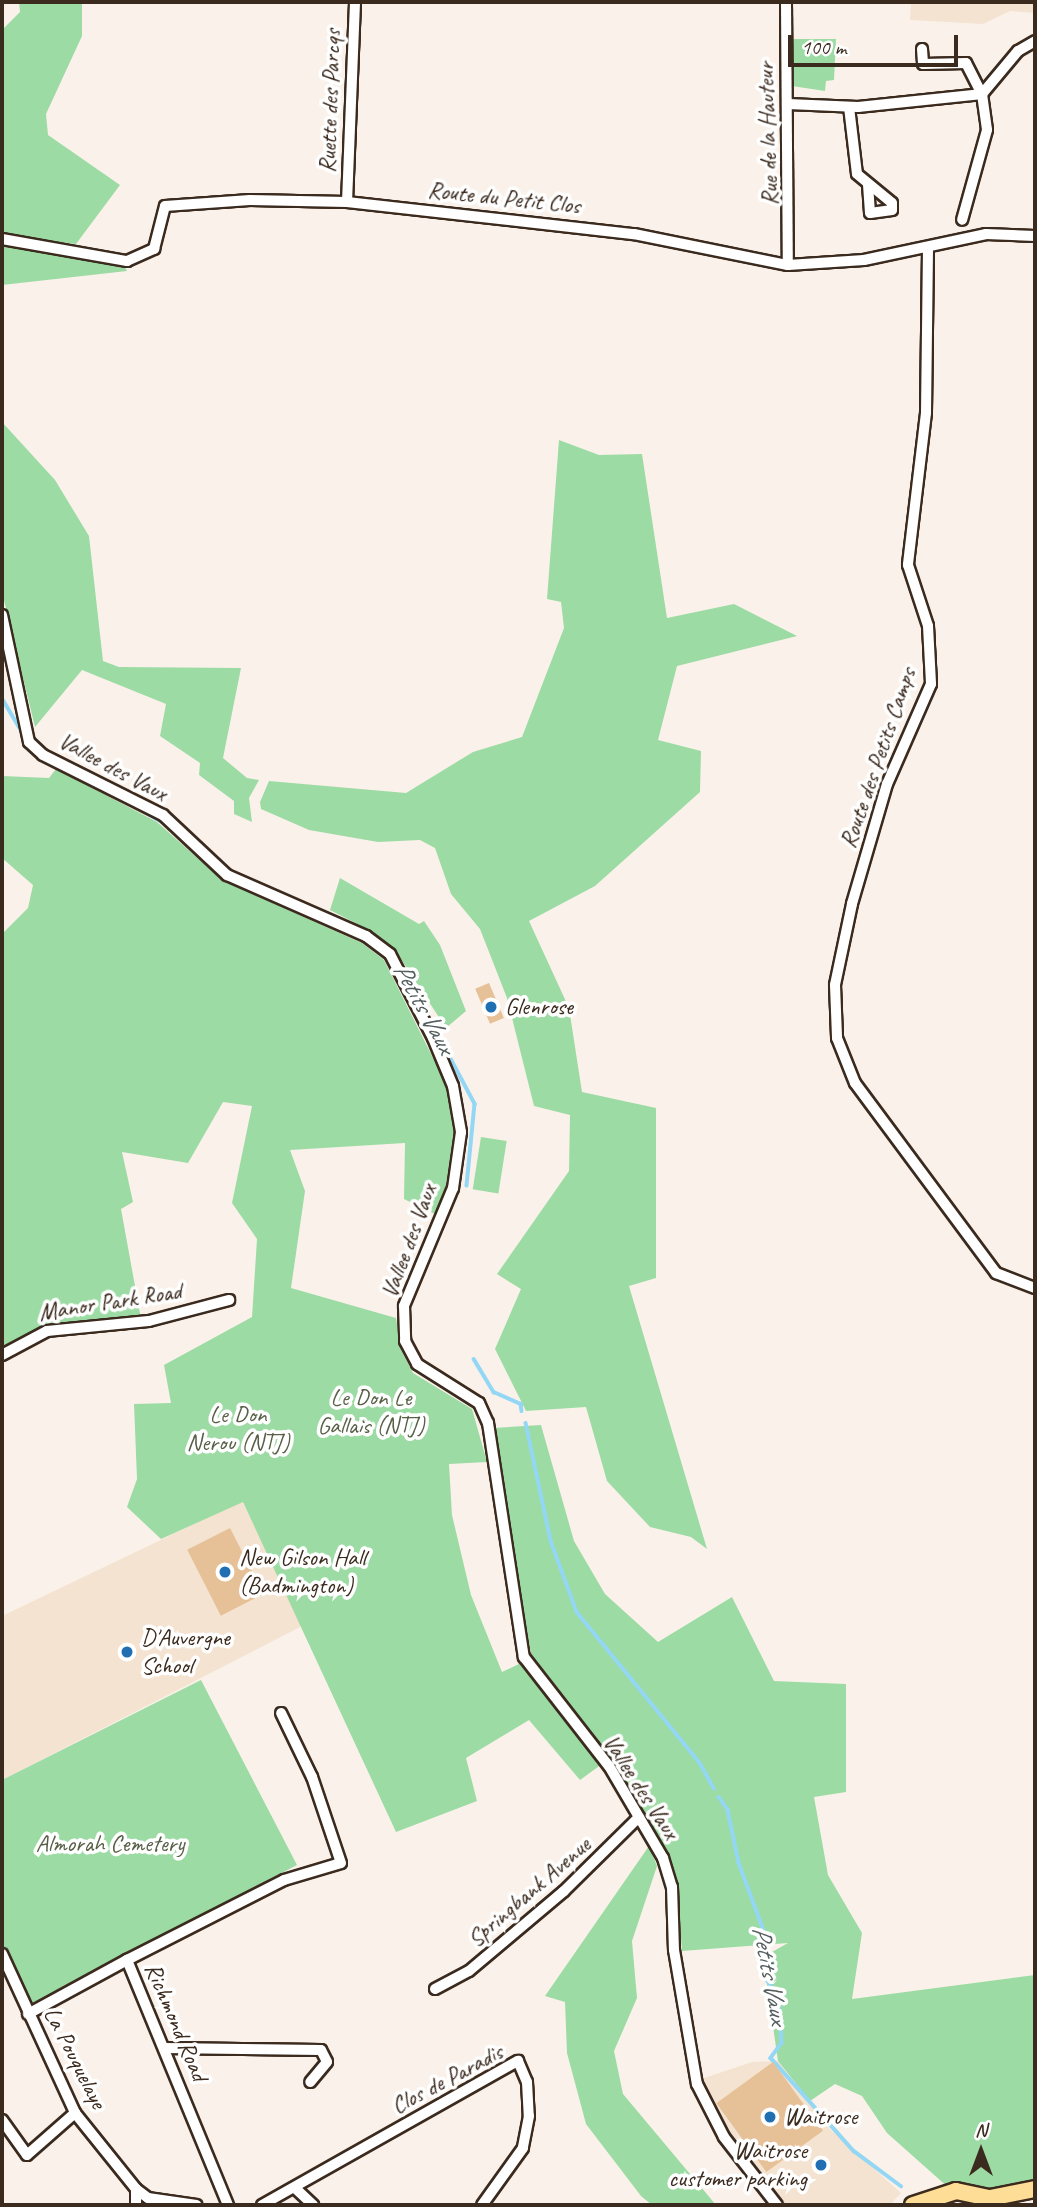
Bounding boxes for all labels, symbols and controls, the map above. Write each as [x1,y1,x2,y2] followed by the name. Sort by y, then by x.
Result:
[792,21,962,65] scale bar
[313,28,347,174] street label: Ruette des Parcqs
[801,34,846,60] text: 100 m
[751,61,785,207] street label: Rue de la Hauteur
[427,176,581,220] street label: Route du Petit Clos
[834,664,922,852] street label: Route des Petits Camps
[53,726,173,808] street label: Vallee des Vaux
[386,957,462,1059] water label: Petits Vaux
[505,993,573,1021] place label: Glenrose
[483,999,499,1015] marker: Glenrose
[375,1180,443,1302] street label: Vallee des Vaux
[36,1276,184,1328] street label: Manor Park Road
[318,1384,424,1440] park label: Le Don Le Gallais (NTJ)
[187,1401,289,1457] park label: Le Don Nerou (NTJ)
[239,1544,365,1600] place label: New Gilson Hall (Badmington)
[217,1564,233,1580] marker: New Gilson Hall (Badmington)
[141,1624,230,1680] place label: D'Auvergne School
[119,1644,135,1660] marker: D'Auvergne School
[596,1729,686,1845] street label: Vallee des Vaux
[36,1830,184,1858] park label: Almorah Cemetery
[462,1831,596,1953] street label: Springbank Avenue
[745,1924,795,2026] water label: Petits Vaux
[138,1959,214,2085] street label: Richmond Road
[37,2003,113,2113] street label: La Pouquelaye
[386,2038,508,2120] street label: Clos de Paradis
[784,2103,857,2131] place label: Waitrose
[762,2109,778,2125] marker: Waitrose
[946,2116,1016,2186] north arrow
[975,2118,987,2142] text: N
[669,2137,807,2193] place label: Waitrose customer parking
[813,2157,829,2173] marker: Waitrose customer parking

